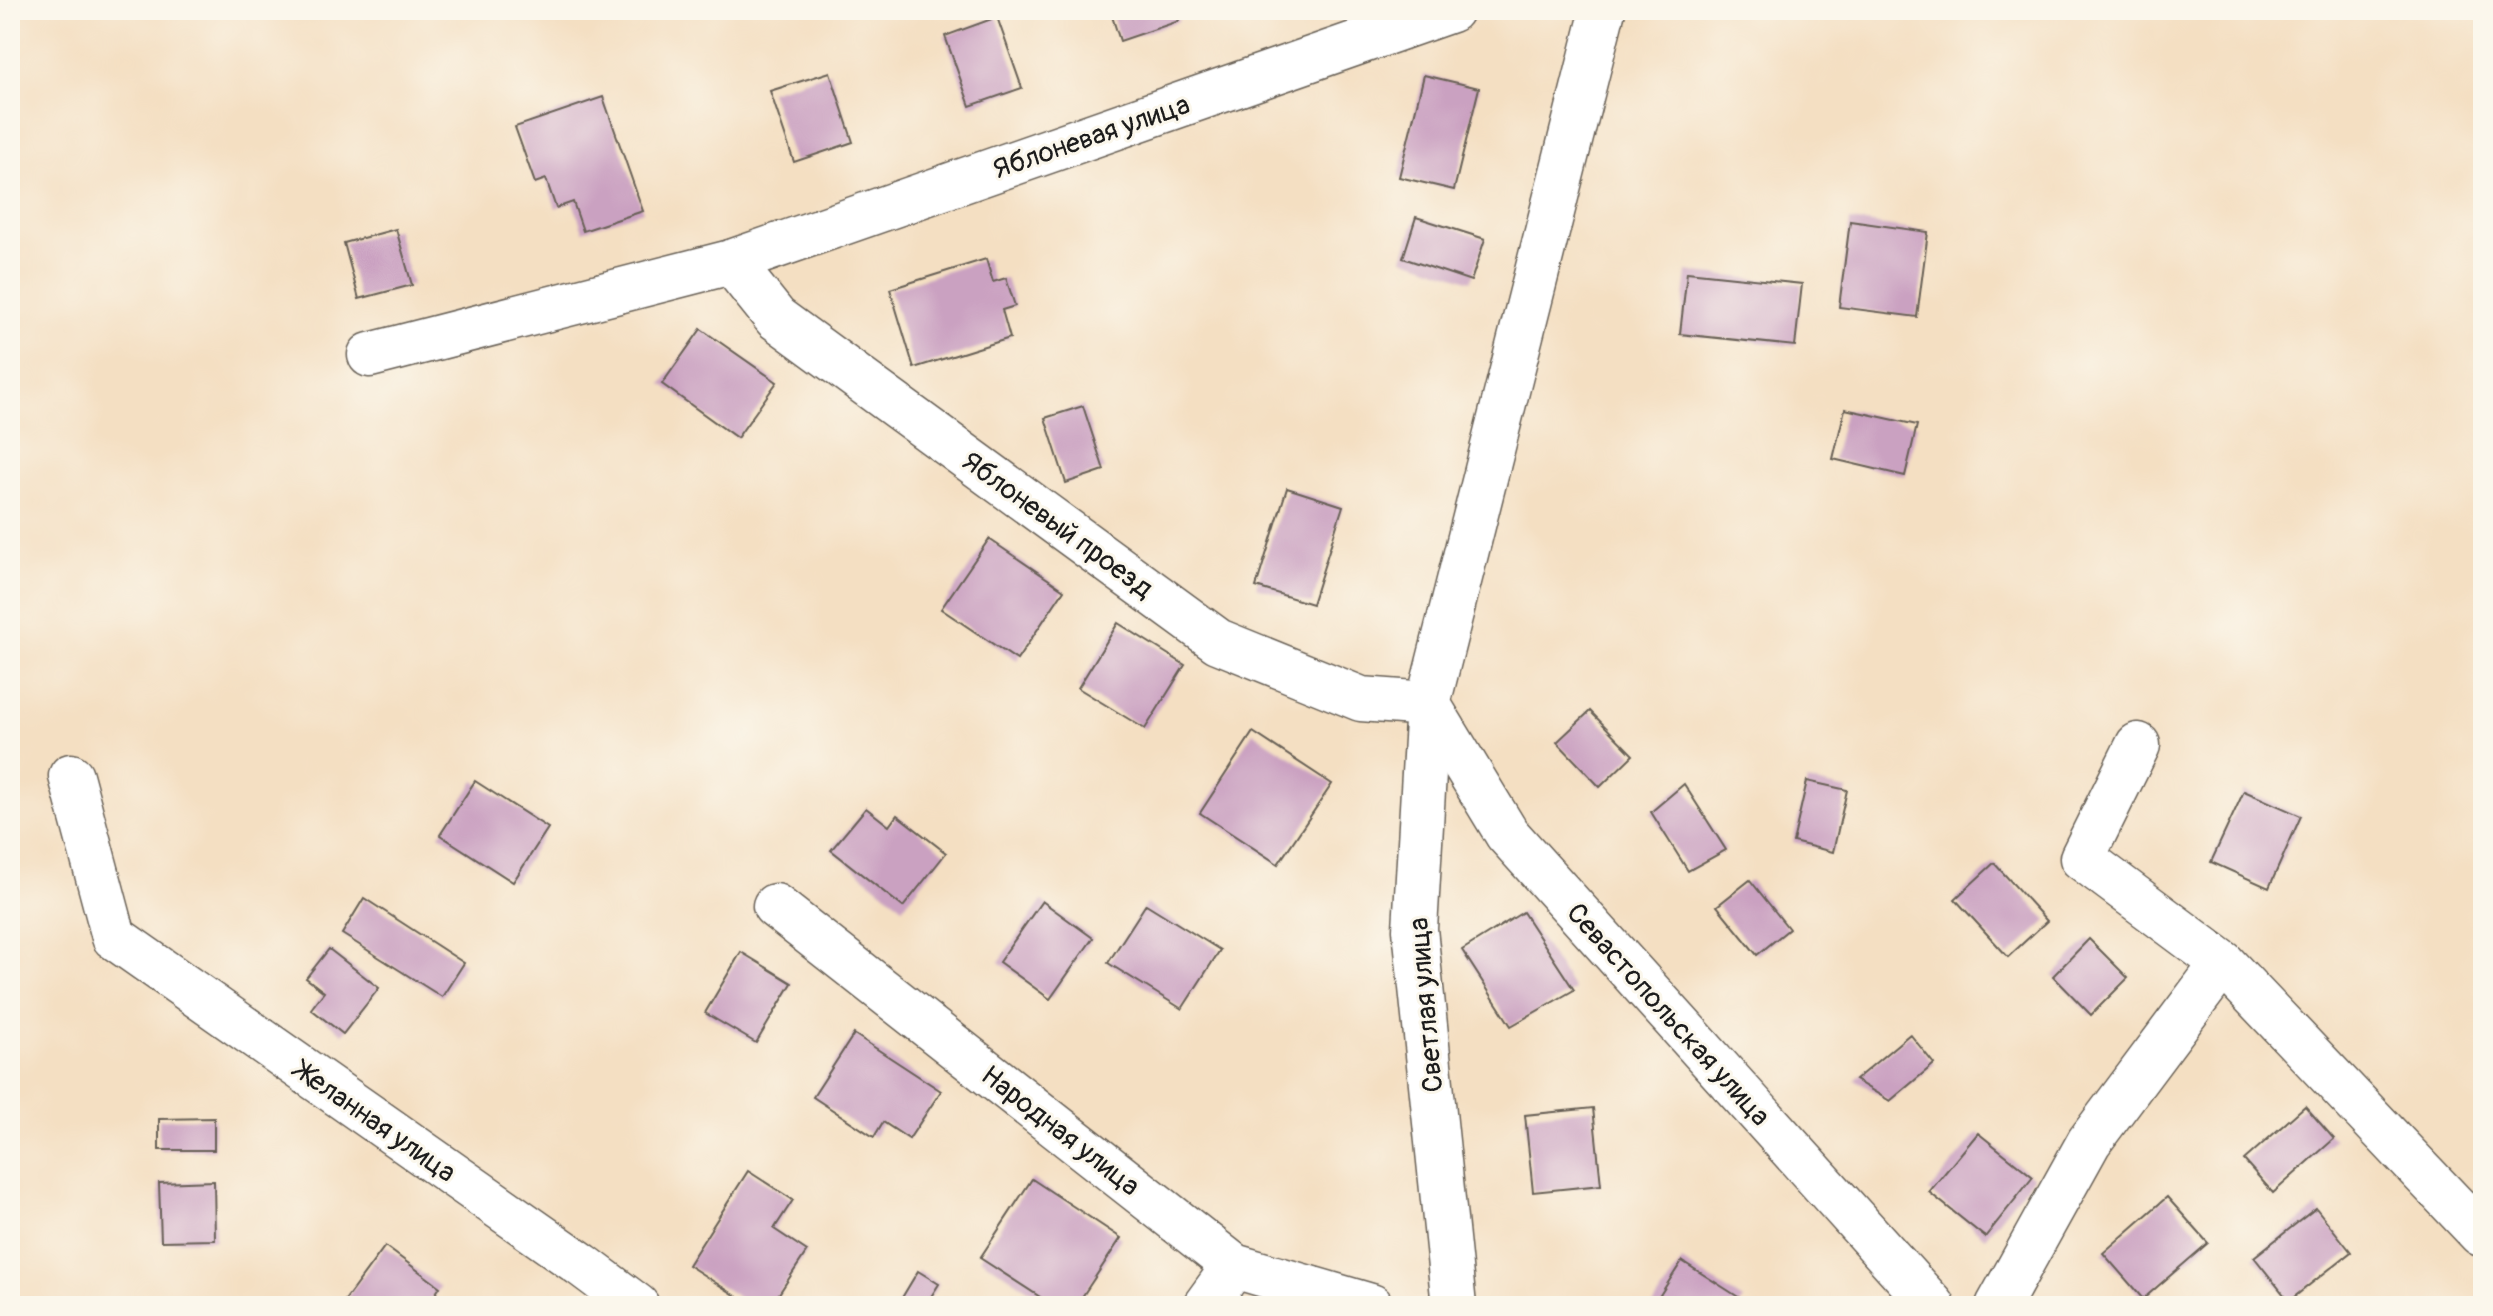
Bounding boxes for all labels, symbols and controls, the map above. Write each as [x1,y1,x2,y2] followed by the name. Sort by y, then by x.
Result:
[989,87,1194,187] street label: Яблоневая улица
[955,444,1160,606] street label: Яблоневый проезд
[1558,896,1777,1134] street label: Севастопольская улица
[1401,916,1452,1094] street label: Светлая улица
[285,1052,462,1191] street label: Желанная улица
[974,1058,1146,1204] street label: Народная улица

